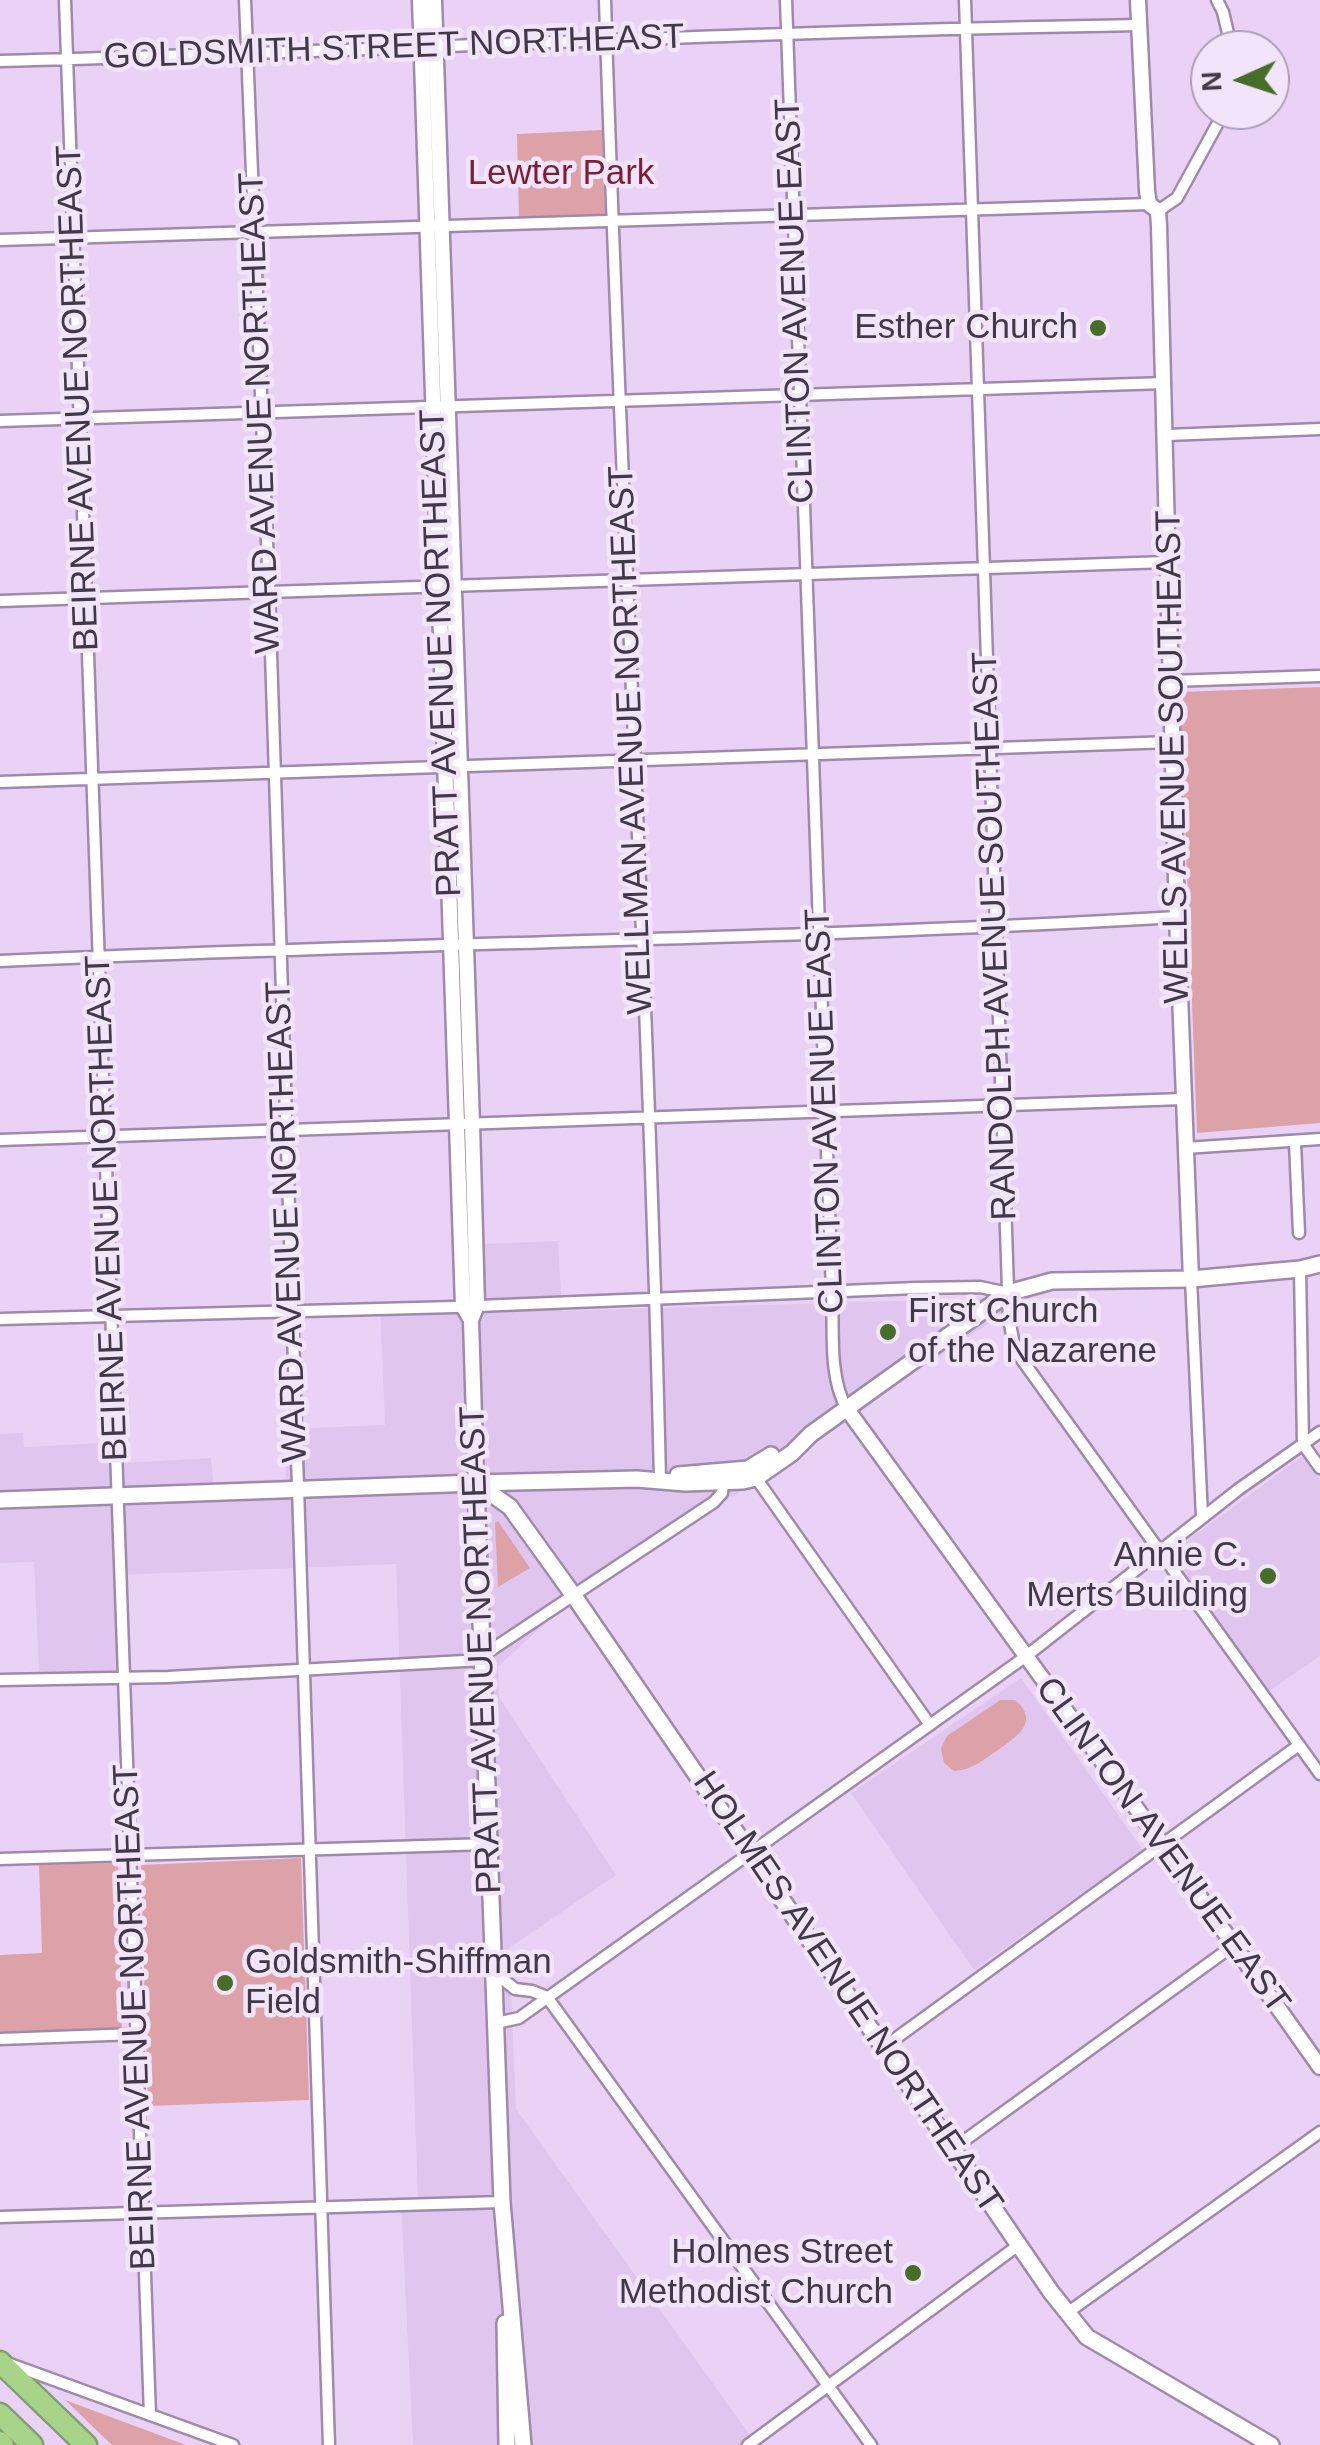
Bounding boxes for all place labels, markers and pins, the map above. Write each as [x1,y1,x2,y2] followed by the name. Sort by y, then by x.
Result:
[854,307,1078,349] place label: Esther Church
[1087,317,1109,339] marker: Esther Church
[908,1291,1157,1373] place label: First Church of the Nazarene
[877,1321,899,1343] marker: First Church of the Nazarene
[1026,1535,1248,1617] place label: Annie C. Merts Building
[1257,1565,1279,1587] marker: Annie C. Merts Building
[245,1942,552,2024] place label: Goldsmith-Shiffman Field
[214,1972,236,1994] marker: Goldsmith-Shiffman Field
[619,2232,893,2314] place label: Holmes Street Methodist Church
[902,2262,924,2284] marker: Holmes Street Methodist Church

